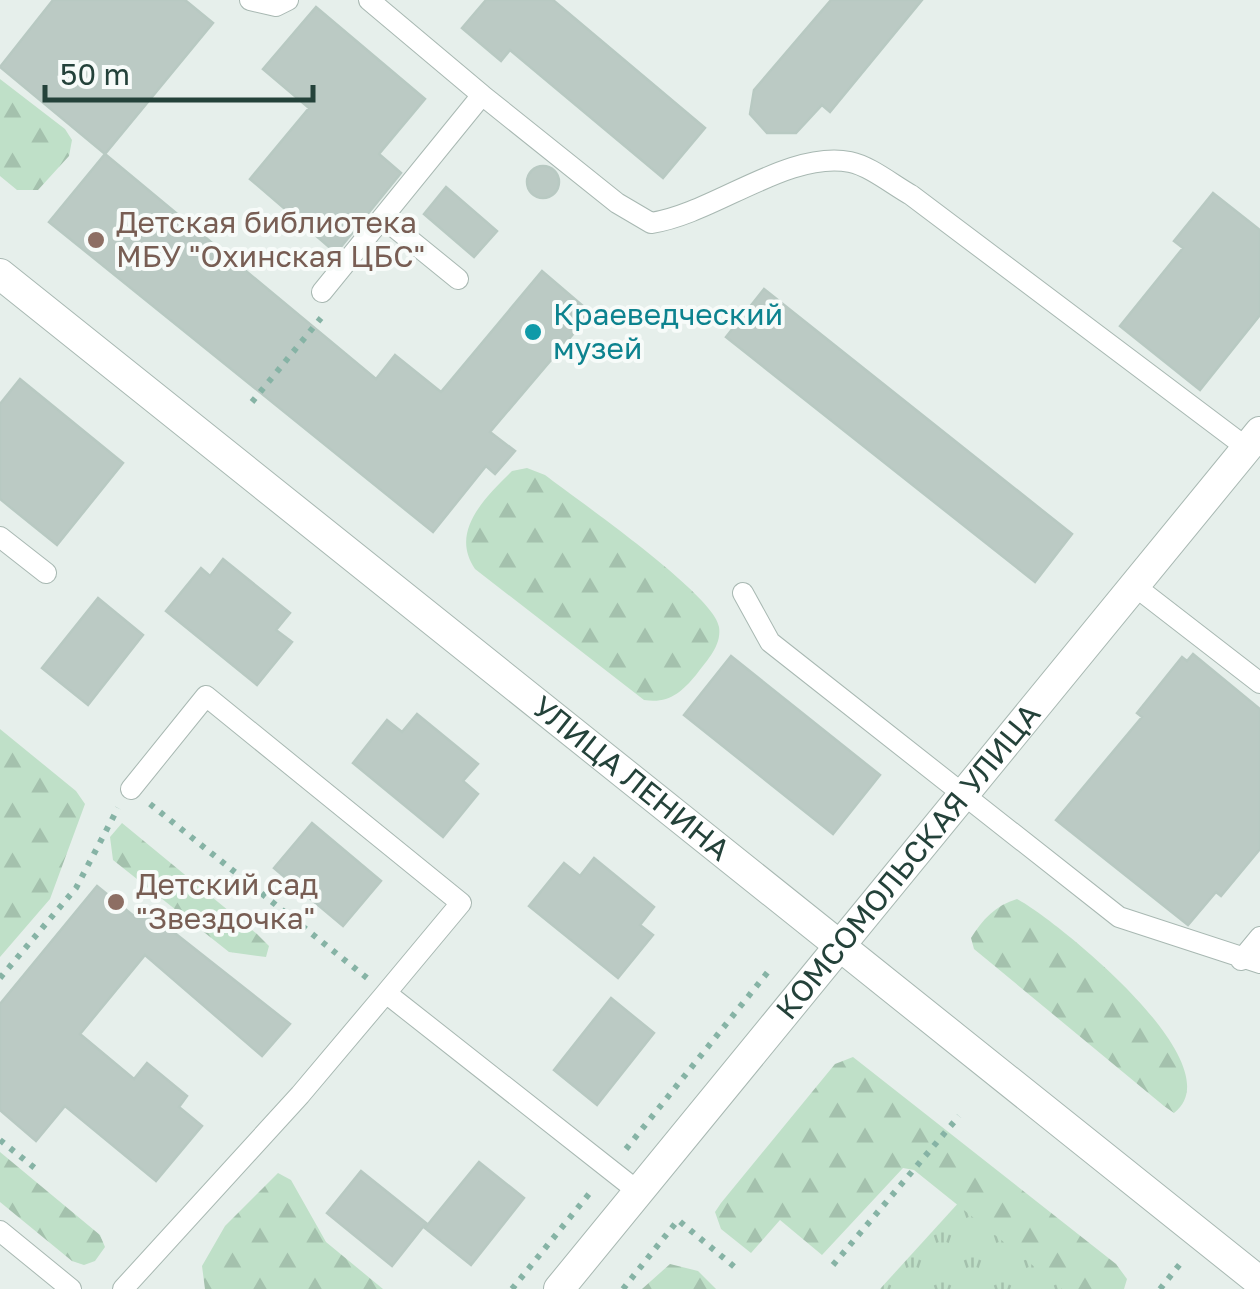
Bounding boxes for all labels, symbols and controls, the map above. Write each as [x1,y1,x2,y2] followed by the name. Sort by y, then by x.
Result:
[45,40,312,102] scale bar
[60,56,130,92] text: 50 m
[116,204,425,274] place label: Детская библиотека МБУ "Охинская ЦБС"
[85,229,107,251] marker: Детская библиотека МБУ "Охинская ЦБС"
[553,296,783,366] place label: Краеведческий музей
[522,321,544,343] marker: Краеведческий музей
[526,688,737,868] street label: УЛИЦА ЛЕНИНА
[768,696,1047,1026] street label: КОМСОМОЛЬСКАЯ УЛИЦА
[136,866,318,936] place label: Детский сад "Звездочка"
[105,891,127,913] marker: Детский сад "Звездочка"

